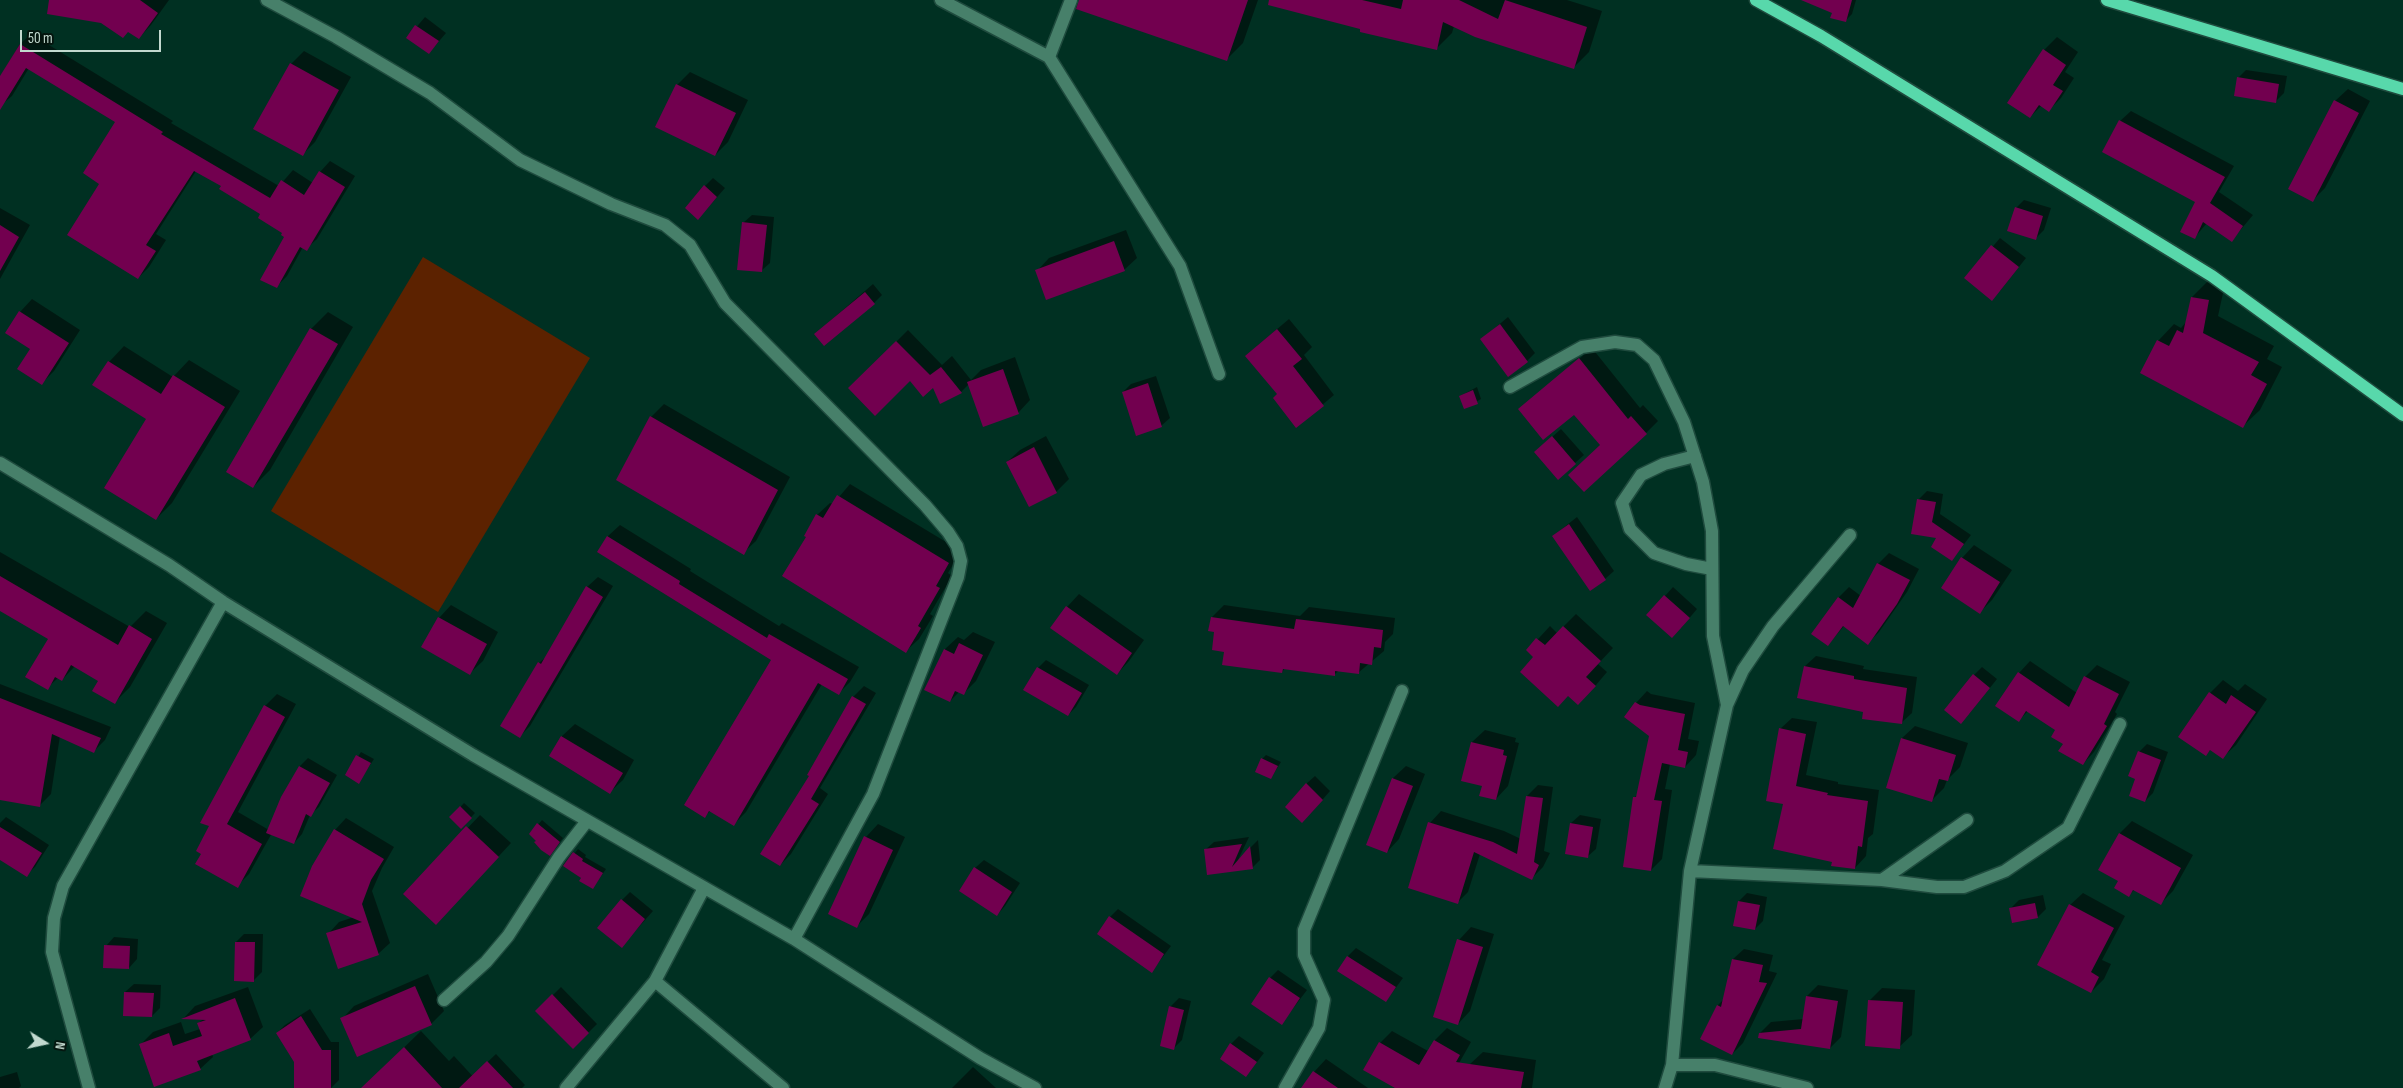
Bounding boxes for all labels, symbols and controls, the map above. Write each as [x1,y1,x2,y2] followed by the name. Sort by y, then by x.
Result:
[22,20,164,52] scale bar
[28,29,53,48] text: 50 m
[20,1018,70,1068] north arrow
[51,1041,69,1051] text: N

